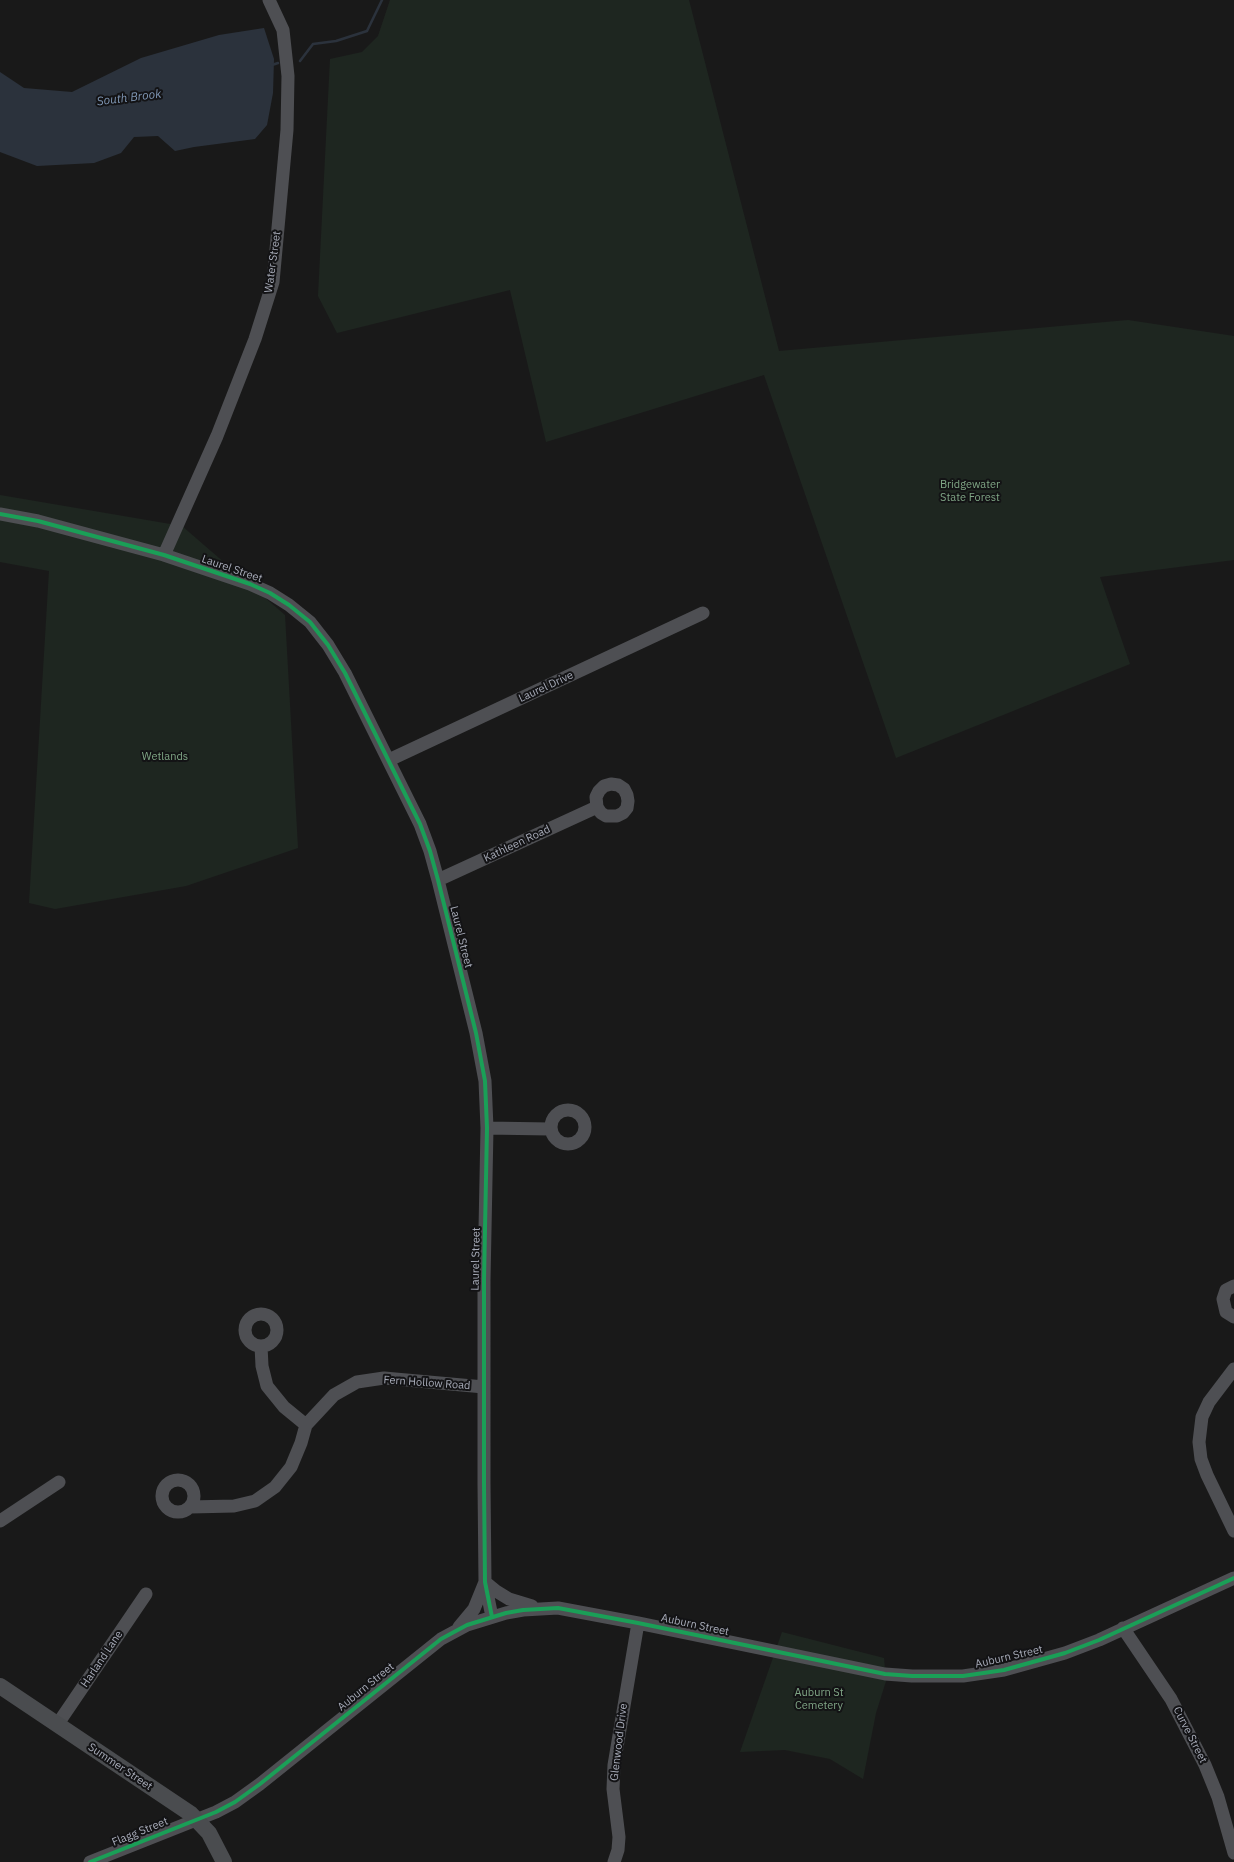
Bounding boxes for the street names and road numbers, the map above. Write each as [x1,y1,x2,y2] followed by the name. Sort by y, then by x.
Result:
[262,230,284,294] street label: Water Street
[200,552,264,586] street label: Laurel Street
[517,669,575,705] street label: Laurel Drive
[482,823,552,865] street label: Kathleen Road
[447,905,475,969] street label: Laurel Street
[469,1227,483,1291] street label: Laurel Street
[383,1373,471,1393] street label: Fern Hollow Road
[660,1611,730,1639] street label: Auburn Street
[78,1628,126,1690] street label: Harland Lane
[974,1643,1044,1671] street label: Auburn Street
[335,1660,397,1714] street label: Auburn Street
[608,1702,630,1782] street label: Glenwood Drive
[1170,1705,1210,1765] street label: Curve Street
[85,1741,155,1793] street label: Summer Street
[110,1815,170,1849] street label: Flagg Street

